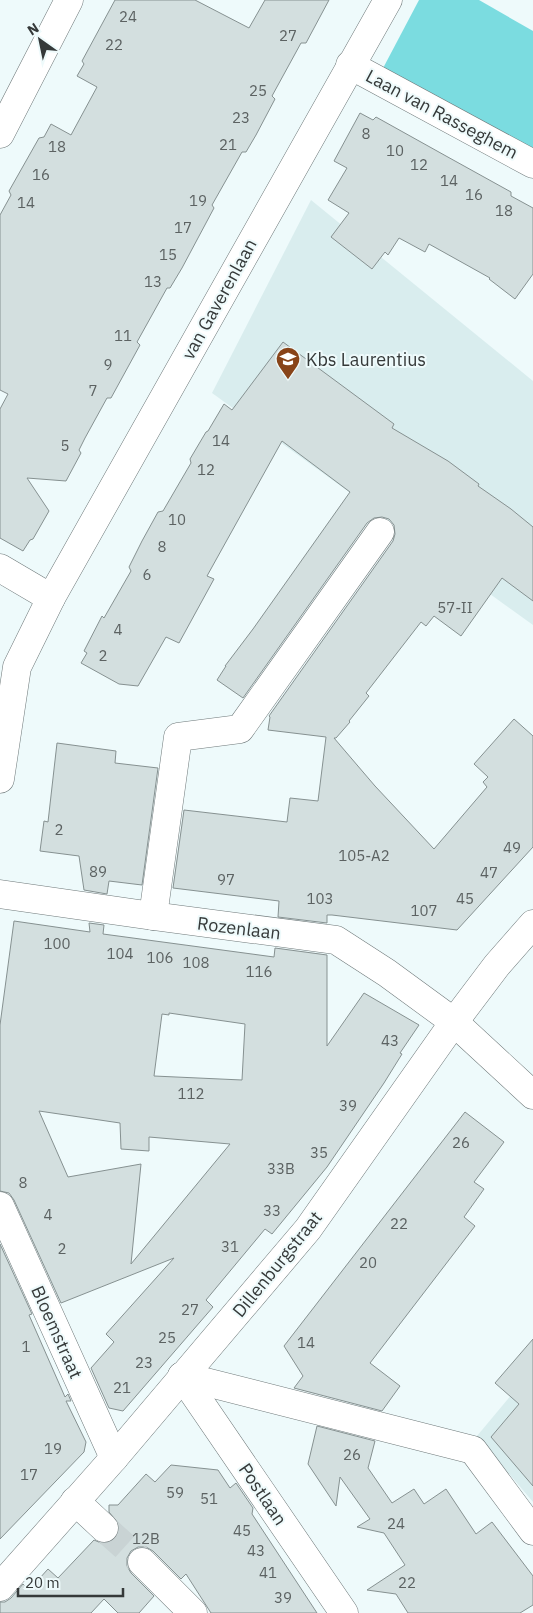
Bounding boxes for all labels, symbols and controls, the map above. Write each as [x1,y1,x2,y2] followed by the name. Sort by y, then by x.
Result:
[119,7,137,26] house number: 24
[15,15,65,65] north arrow
[24,19,42,39] text: N
[279,26,297,45] house number: 27
[105,35,123,54] house number: 22
[362,64,522,164] street label: Laan van Rasseghem
[249,81,267,100] house number: 25
[232,108,250,127] house number: 23
[361,124,371,143] house number: 8
[219,135,237,154] house number: 21
[48,137,66,156] house number: 18
[386,141,404,160] house number: 10
[410,155,428,174] house number: 12
[32,165,50,184] house number: 16
[440,171,458,190] house number: 14
[465,185,483,204] house number: 16
[189,191,207,210] house number: 19
[17,193,35,212] house number: 14
[495,201,513,220] house number: 18
[174,218,192,237] house number: 17
[176,235,262,363] street label: van Gaverenlaan
[159,245,177,264] house number: 15
[144,272,162,291] house number: 13
[114,326,132,345] house number: 11
[275,346,301,380] school or university icon: Kbs Laurentius
[306,348,426,371] place label: Kbs Laurentius
[103,355,113,374] house number: 9
[88,381,98,400] house number: 7
[212,431,230,450] house number: 14
[60,436,70,455] house number: 5
[197,460,215,479] house number: 12
[168,510,186,529] house number: 10
[157,537,167,556] house number: 8
[142,565,152,584] house number: 6
[437,598,473,617] house number: 57-II
[113,620,123,639] house number: 4
[98,646,108,665] house number: 2
[54,820,64,839] house number: 2
[503,838,521,857] house number: 49
[338,846,390,865] house number: 105-A2
[89,862,107,881] house number: 89
[480,863,498,882] house number: 47
[217,870,235,889] house number: 97
[306,889,334,908] house number: 103
[456,889,474,908] house number: 45
[410,901,438,920] house number: 107
[196,911,282,945] street label: Rozenlaan
[43,934,71,953] house number: 100
[106,944,134,963] house number: 104
[146,948,174,967] house number: 106
[182,953,210,972] house number: 108
[245,962,273,981] house number: 116
[381,1031,399,1050] house number: 43
[177,1084,205,1103] house number: 112
[339,1096,357,1115] house number: 39
[452,1133,470,1152] house number: 26
[310,1143,328,1162] house number: 35
[267,1159,295,1178] house number: 33B
[18,1173,28,1192] house number: 8
[263,1201,281,1220] house number: 33
[43,1205,53,1224] house number: 4
[227,1206,327,1322] street label: Dillenburgstraat
[390,1214,408,1233] house number: 22
[221,1237,239,1256] house number: 31
[57,1239,67,1258] house number: 2
[359,1253,377,1272] house number: 20
[26,1282,88,1382] street label: Bloemstraat
[181,1300,199,1319] house number: 27
[158,1328,176,1347] house number: 25
[297,1333,315,1352] house number: 14
[21,1337,31,1356] house number: 1
[135,1353,153,1372] house number: 23
[113,1378,131,1397] house number: 21
[44,1439,62,1458] house number: 19
[343,1445,361,1464] house number: 26
[234,1459,292,1529] street label: Postlaan
[20,1465,38,1484] house number: 17
[166,1483,184,1502] house number: 59
[200,1489,218,1508] house number: 51
[387,1514,405,1533] house number: 24
[233,1521,251,1540] house number: 45
[132,1529,160,1548] house number: 12B
[247,1541,265,1560] house number: 43
[259,1563,277,1582] house number: 41
[18,1566,122,1598] scale bar
[25,1573,60,1592] text: 20 m
[398,1573,416,1592] house number: 22
[274,1588,292,1607] house number: 39

